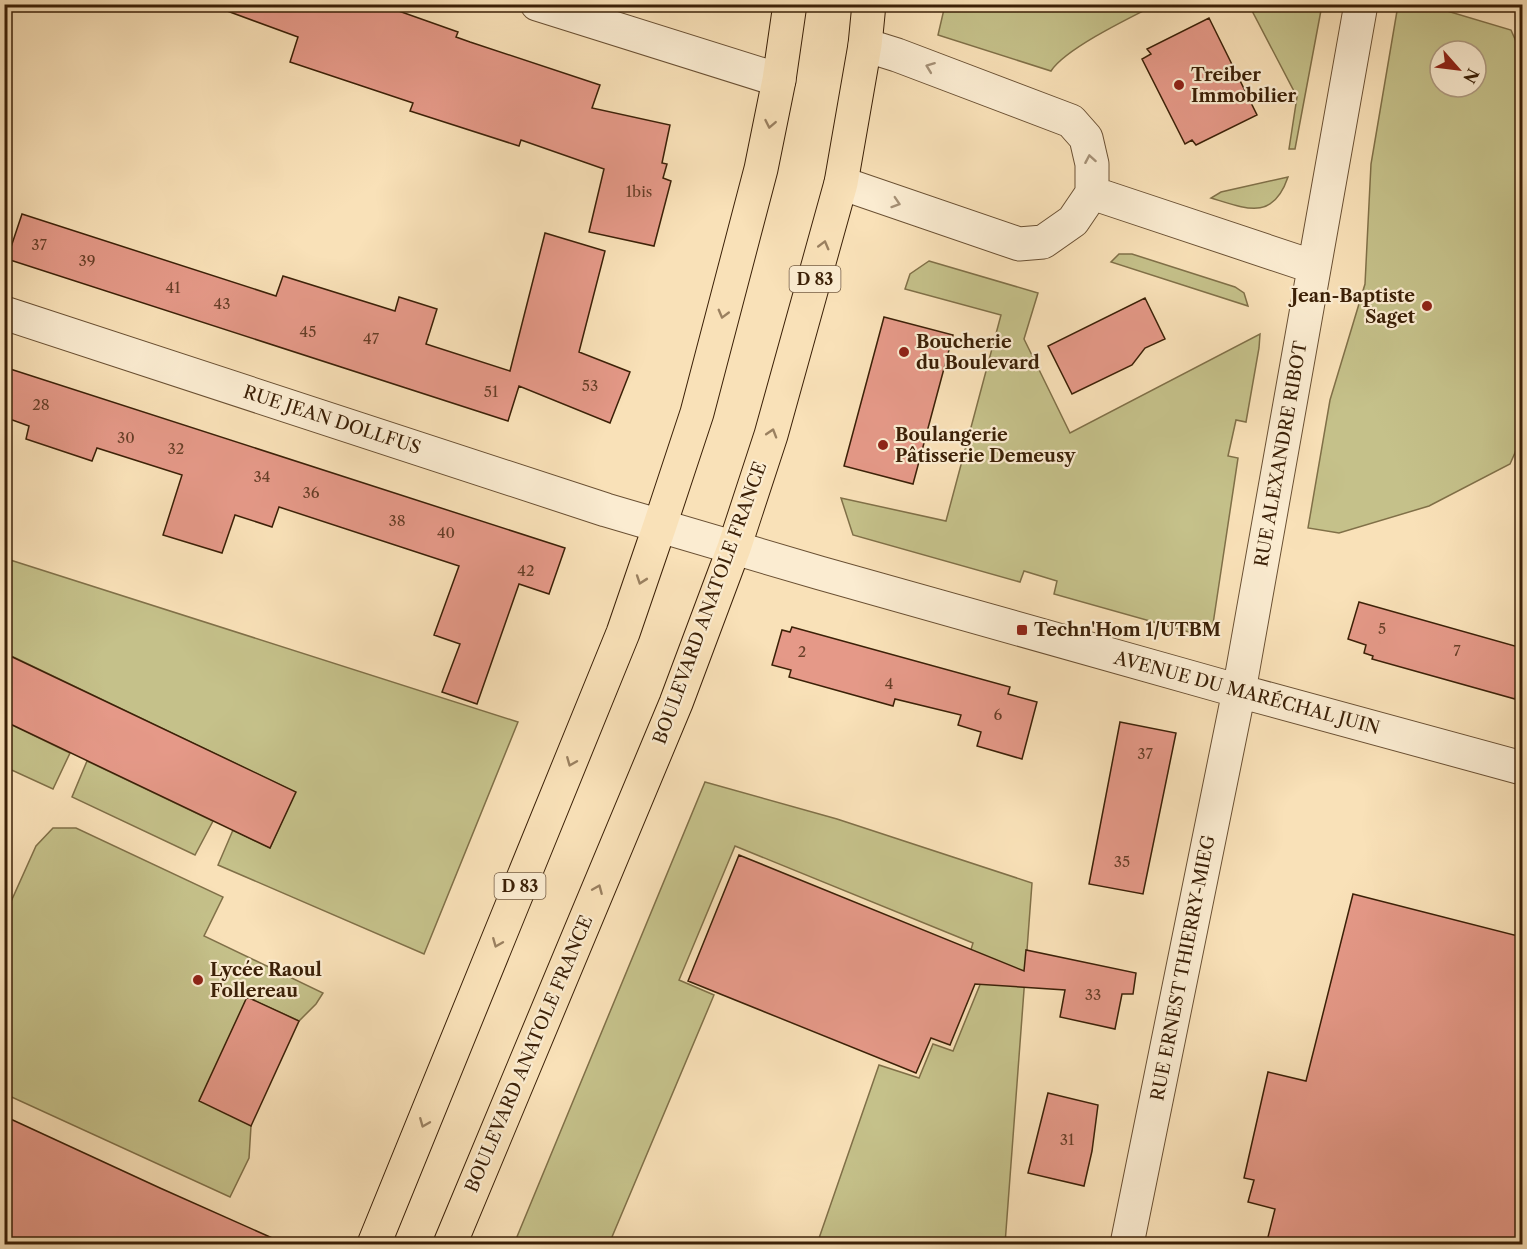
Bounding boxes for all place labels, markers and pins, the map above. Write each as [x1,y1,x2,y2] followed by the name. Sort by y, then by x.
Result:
[1191,64,1297,107] place label: Treiber Immobilier
[1172,78,1186,92] marker: Treiber Immobilier
[1288,285,1416,328] place label: Jean-Baptiste Saget
[1420,299,1434,313] marker: Jean-Baptiste Saget
[916,331,1040,374] place label: Boucherie du Boulevard
[897,345,911,359] marker: Boucherie du Boulevard
[895,424,1076,467] place label: Boulangerie Pâtisserie Demeusy
[876,438,890,452] marker: Boulangerie Pâtisserie Demeusy
[1034,619,1221,641] place label: Techn'Hom 1/UTBM
[1015,623,1029,637] marker: Techn'Hom 1/UTBM
[210,959,322,1002] place label: Lycée Raoul Follereau
[191,973,205,987] marker: Lycée Raoul Follereau

